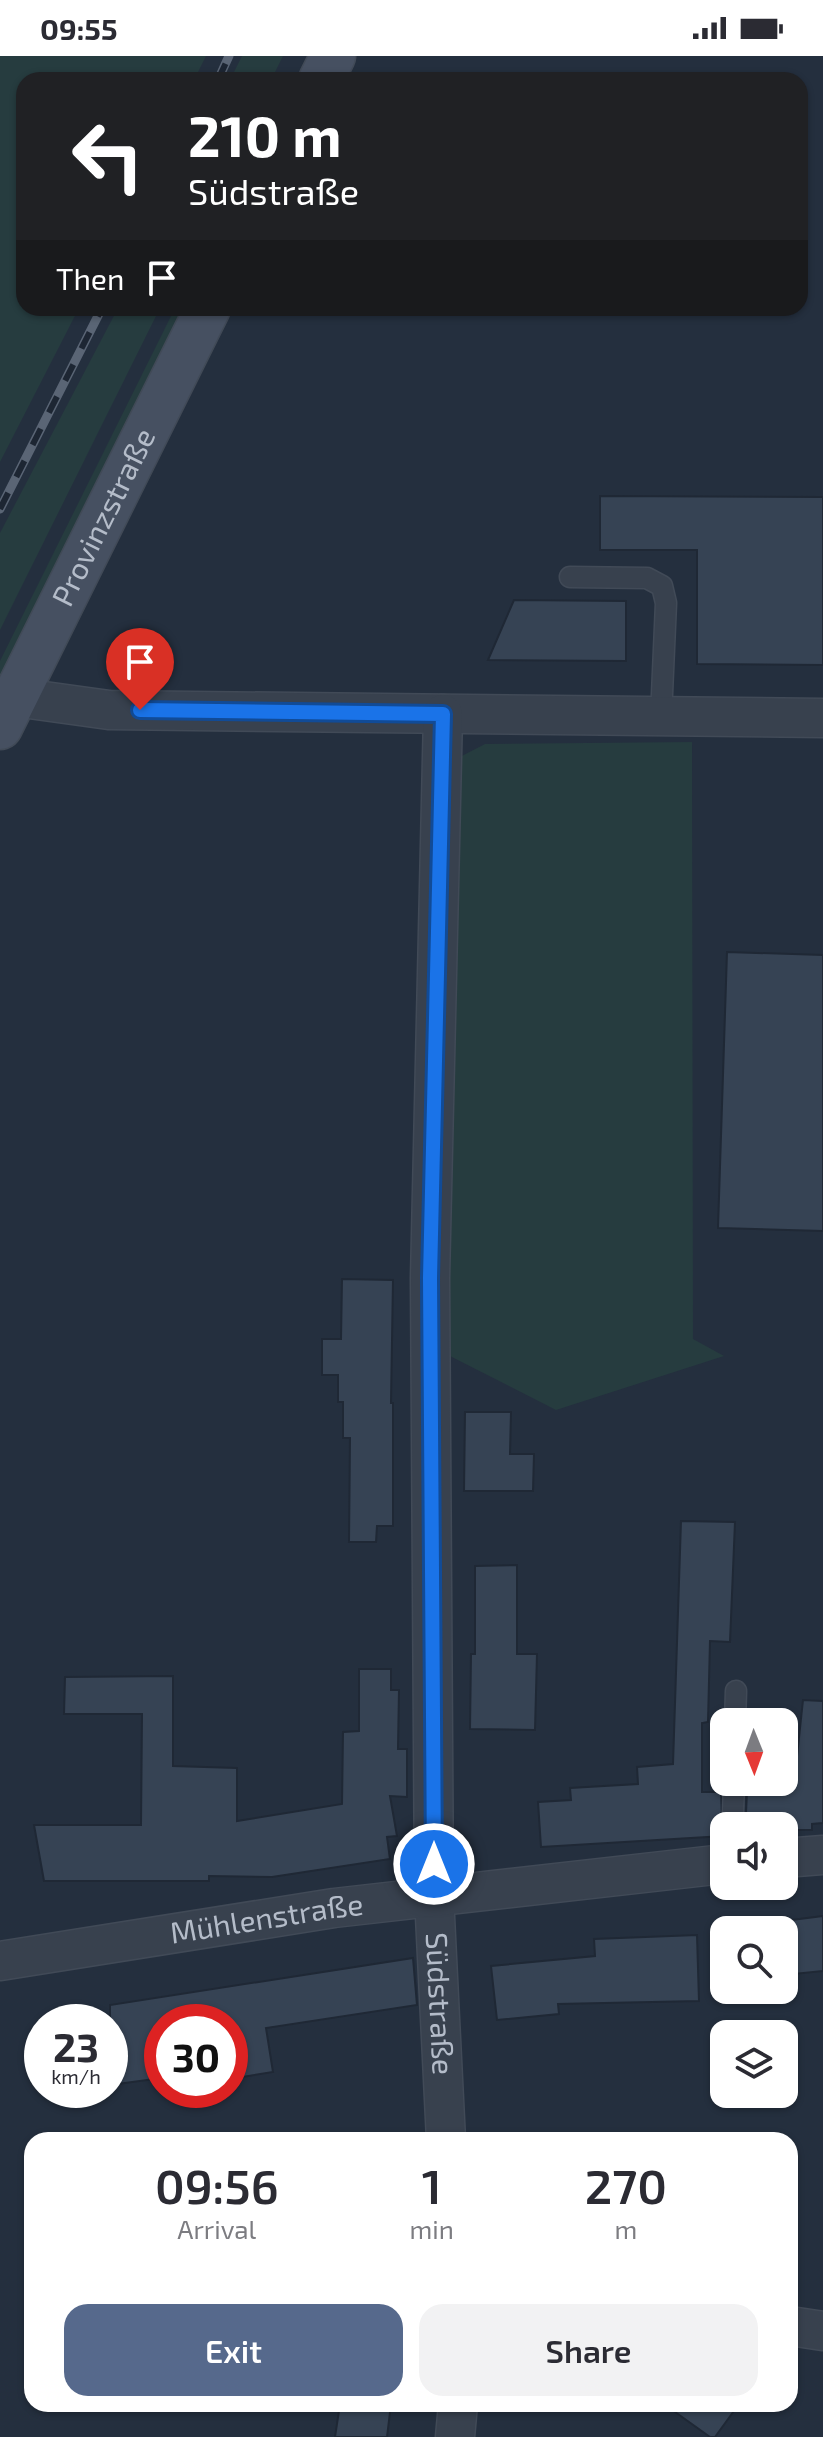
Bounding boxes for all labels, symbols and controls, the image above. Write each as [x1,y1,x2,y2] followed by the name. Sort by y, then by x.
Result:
[40,10,117,46] text: 09:55
[188,101,342,168] text: 210 m
[56,104,160,208] icon: left
[188,169,359,212] text: Südstraße
[140,256,184,300] icon: arrive
[56,260,124,296] text: Then
[43,422,161,611] street label: Provinzstraße
[106,628,174,710] pin
[118,640,162,684] icon: arrive
[710,1708,798,1796] north arrow
[710,1708,798,2108] map controls
[710,1812,798,1900] button: sound
[392,1822,476,1906] position arrow
[167,1885,365,1950] street label: Mühlenstraße
[710,1916,798,2004] button: search
[420,1931,463,2076] street label: Südstraße
[144,2004,248,2108] speed limit sign: 30
[710,2020,798,2108] button: layers
[53,2022,99,2070] text: 23
[51,2064,101,2088] text: km/h
[155,2156,279,2214] text: 09:56
[422,2156,442,2214] text: 1
[585,2156,667,2214] text: 270
[177,2213,256,2244] text: Arrival
[410,2213,454,2244] text: min
[615,2213,637,2244] text: m
[64,2304,403,2396] button: Exit
[419,2304,758,2396] button: Share

